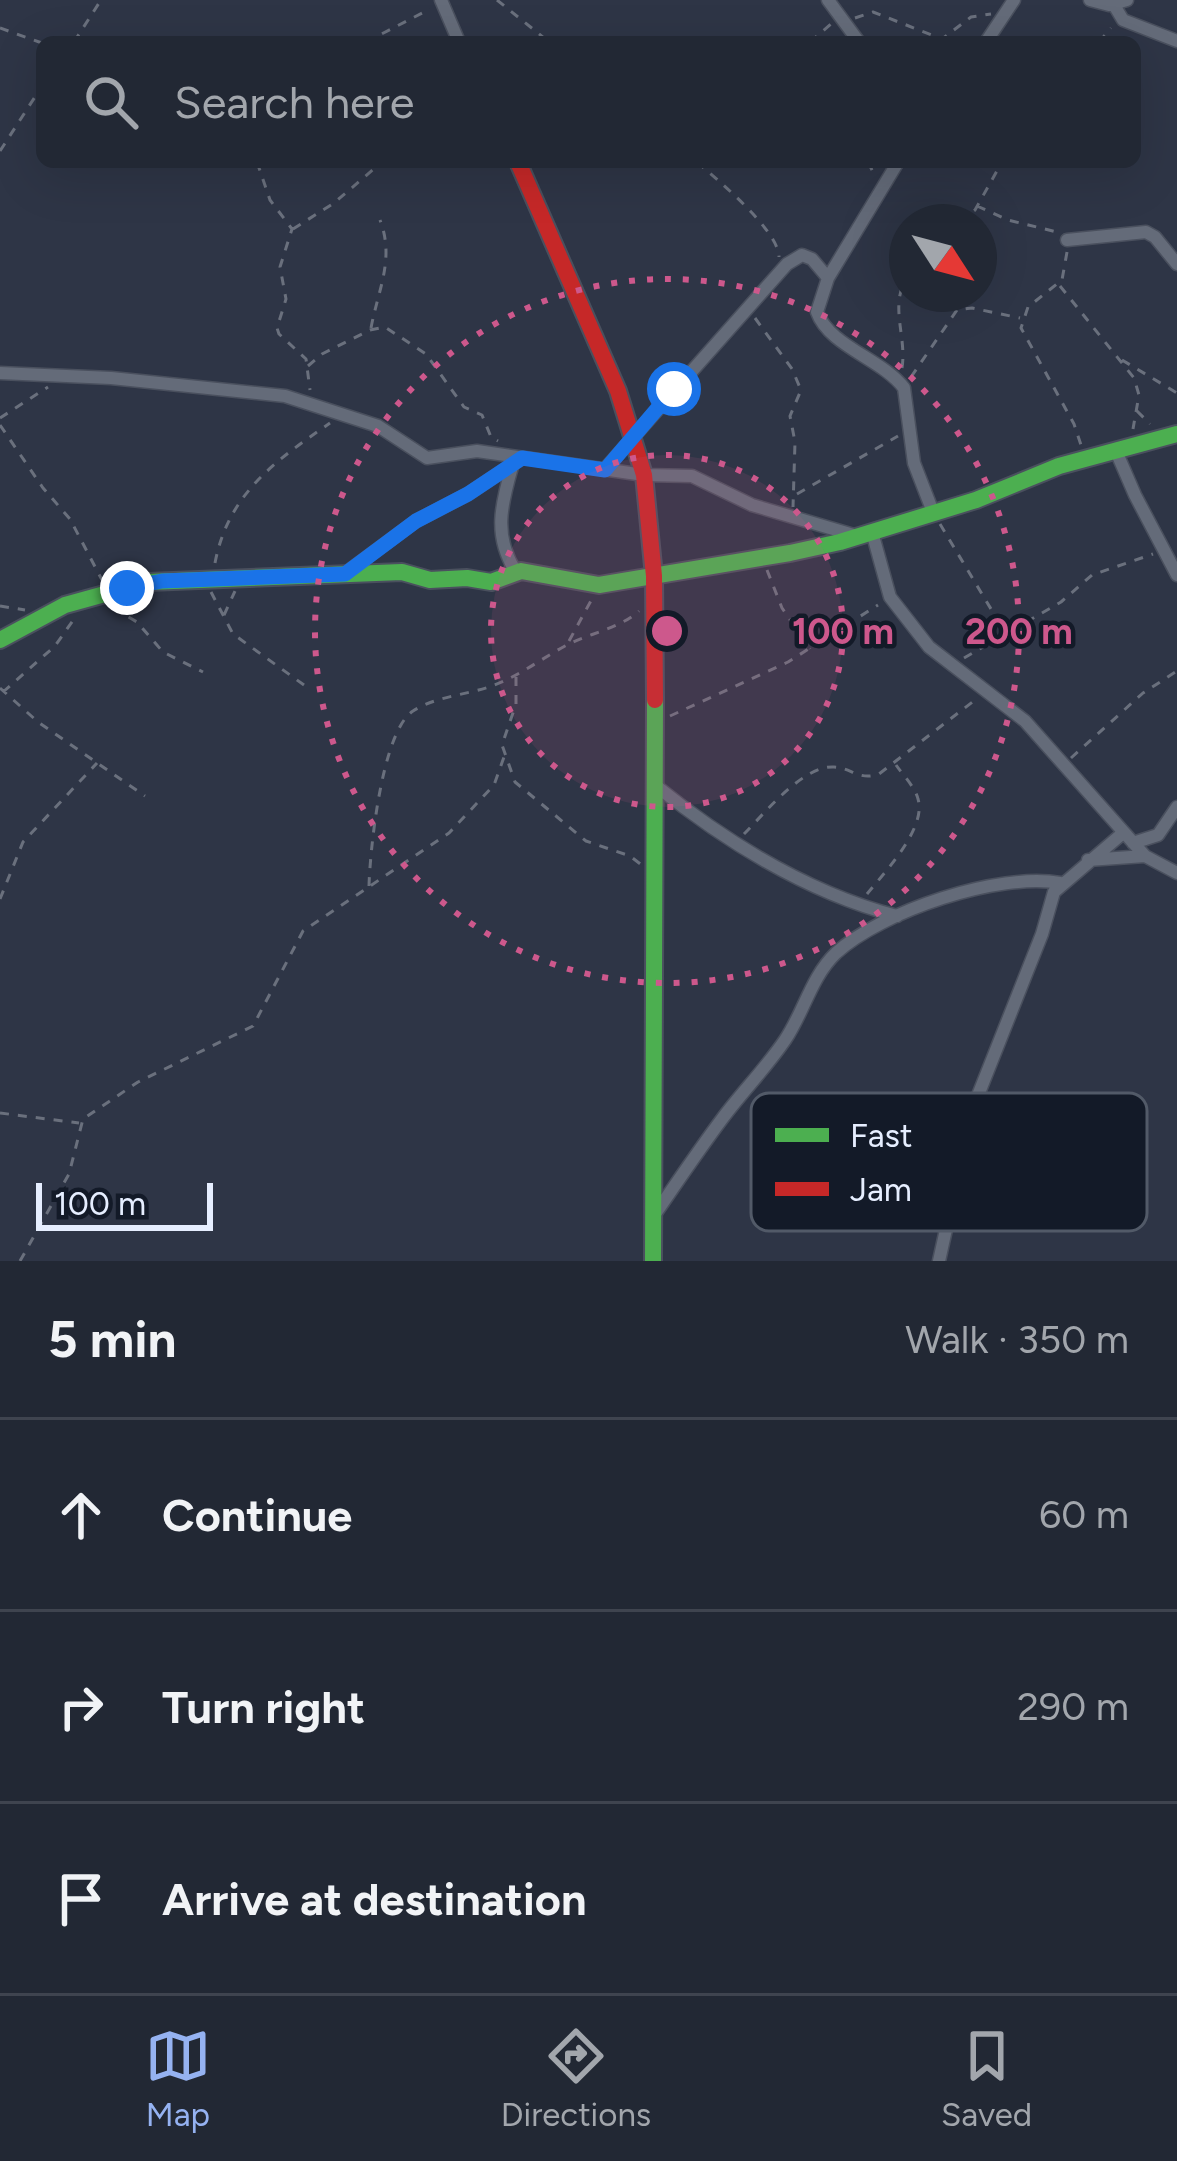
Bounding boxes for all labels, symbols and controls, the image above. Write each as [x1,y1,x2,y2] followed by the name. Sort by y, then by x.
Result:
[36,36,1141,168] search box
[78,69,144,135] icon: search
[174,75,414,129] text: Search here
[889,204,997,312] north arrow
[647,362,701,416] route start
[100,561,154,615] route end
[646,610,688,652] centre of rings
[792,610,894,653] text: 100 m
[965,610,1073,653] text: 200 m
[751,1093,1147,1231] legend
[850,1116,912,1155] text: Fast
[850,1170,912,1209] text: Jam
[36,1177,213,1230] scale bar
[54,1184,146,1223] text: 100 m
[48,1309,177,1370] text: 5 min
[905,1316,1129,1363] text: Walk · 350 m
[48,1482,114,1548] icon: ahead
[162,1488,352,1542] text: Continue
[1039,1491,1129,1538] text: 60 m
[48,1674,114,1740] icon: right
[162,1680,365,1734] text: Turn right
[1017,1683,1129,1730] text: 290 m
[48,1866,114,1932] icon: arrive
[162,1872,586,1926] text: Arrive at destination
[145,2023,211,2134] tab: Map
[501,2023,651,2134] tab: Directions
[941,2023,1032,2134] tab: Saved

